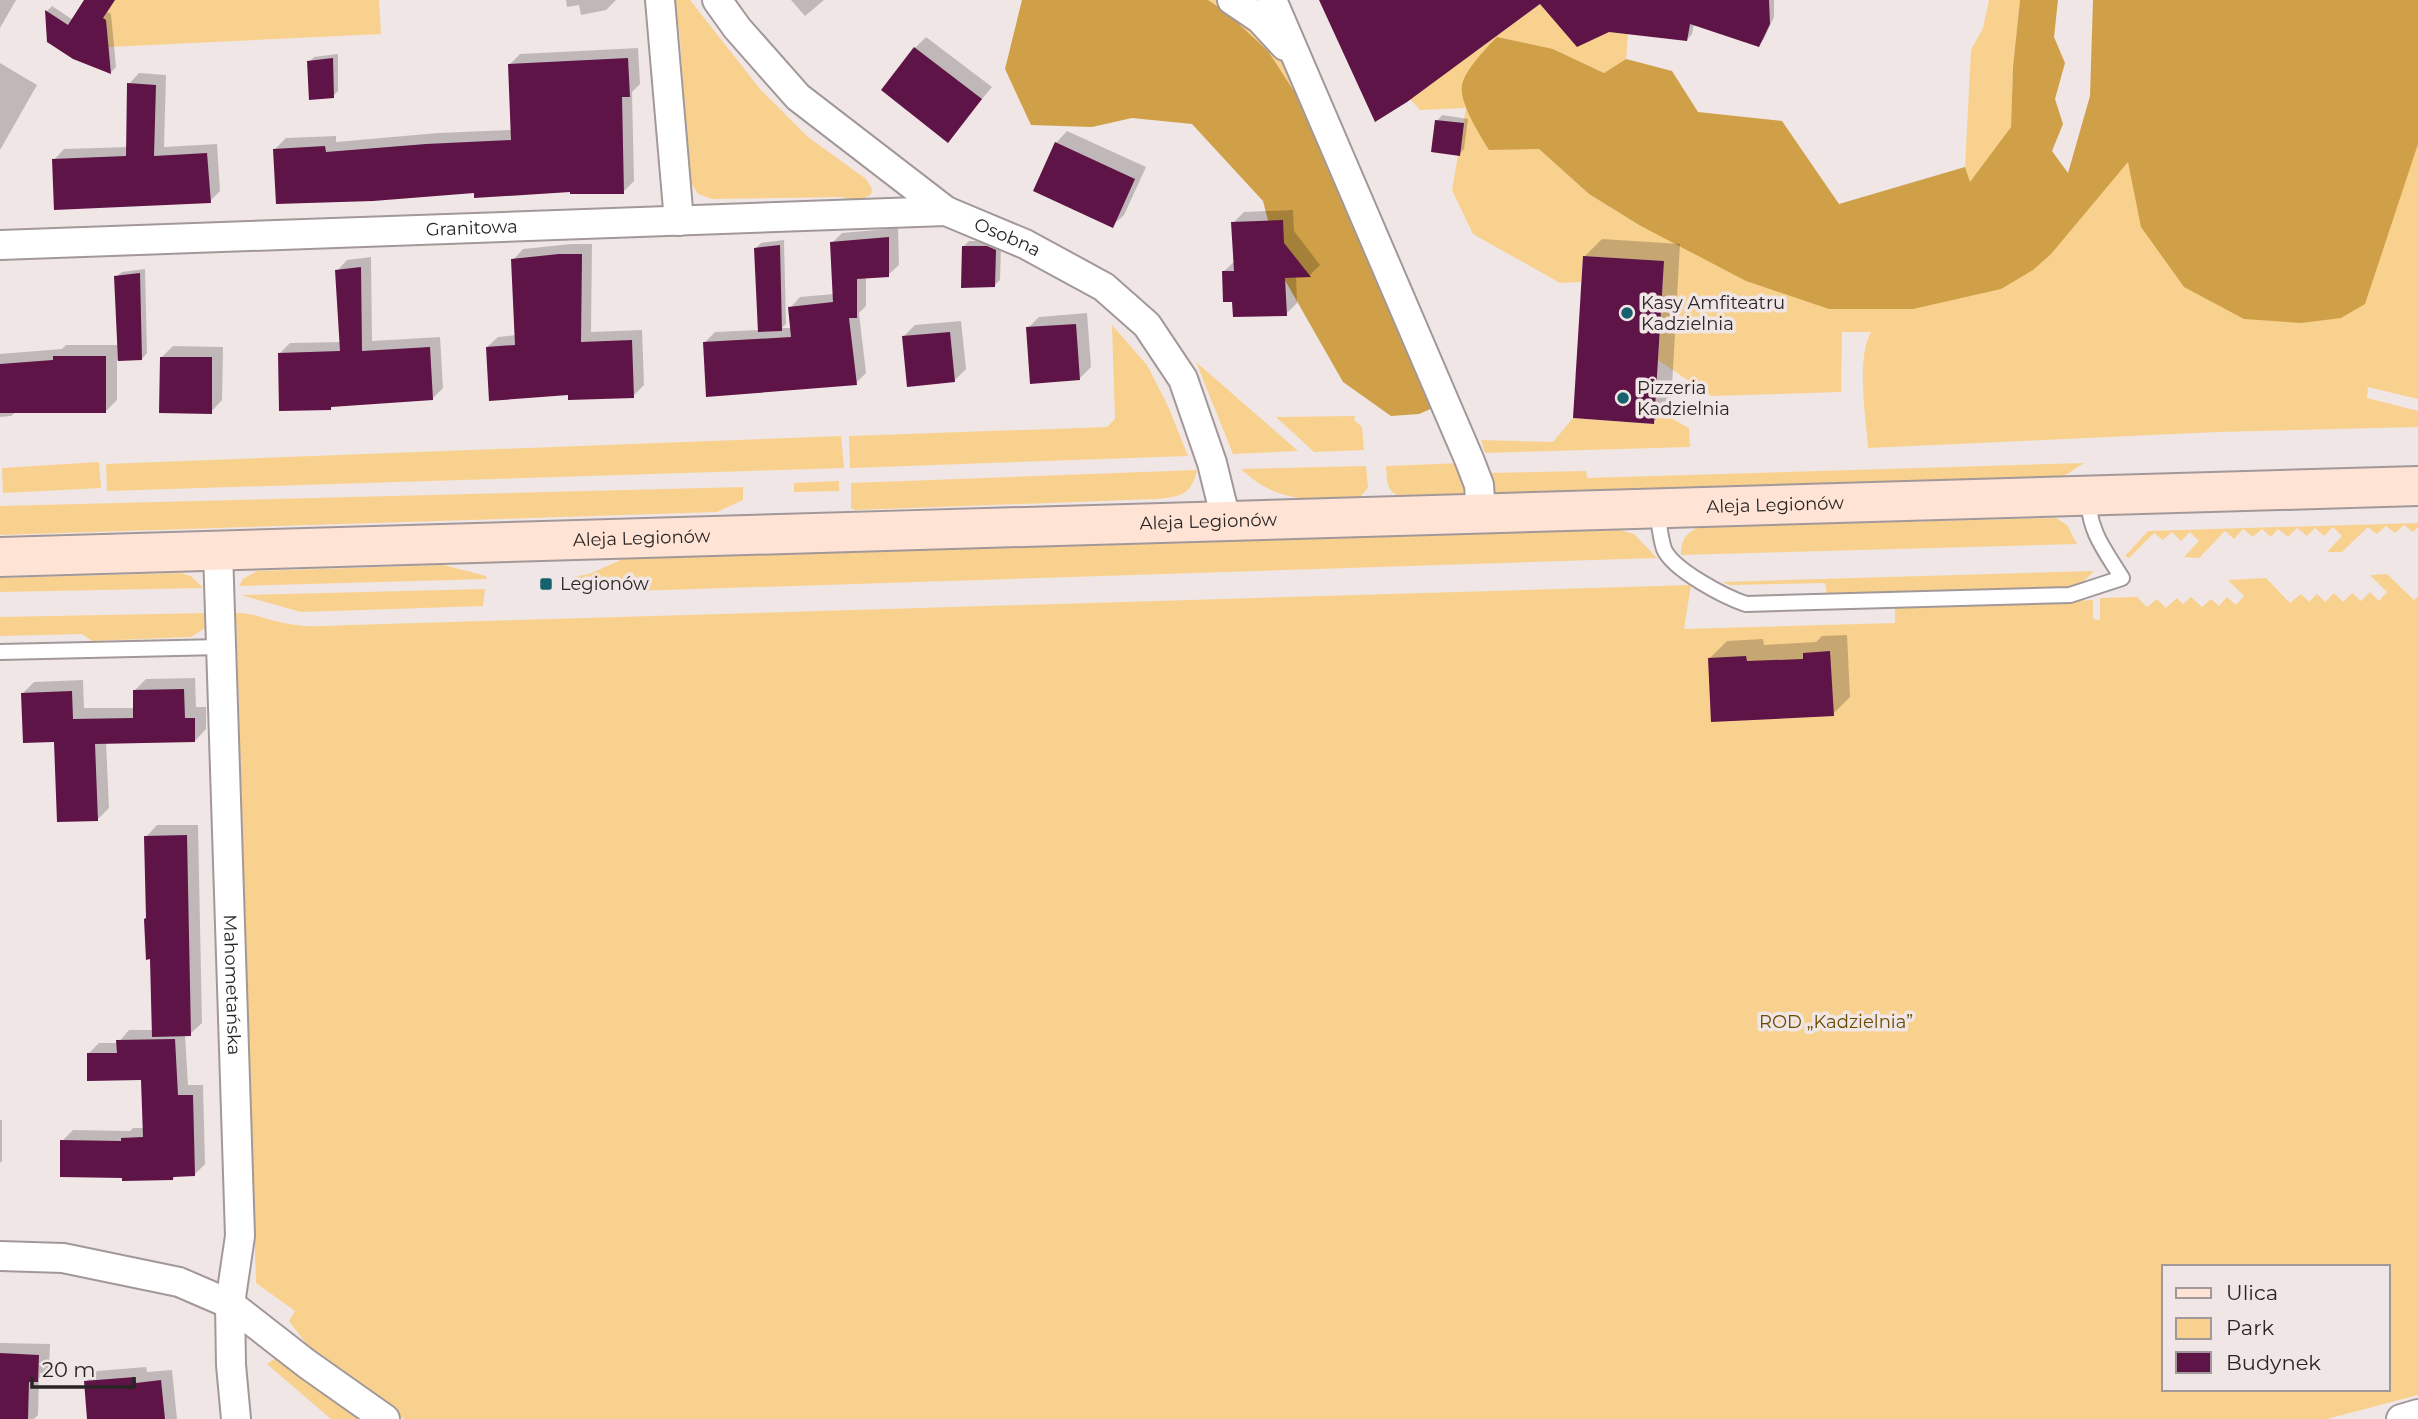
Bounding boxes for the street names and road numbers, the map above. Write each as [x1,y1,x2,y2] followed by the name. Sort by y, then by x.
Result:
[971,213,1044,261] street label: Osobna
[425,215,518,241] street label: Granitowa
[1706,492,1845,518] street label: Aleja Legionów
[1139,508,1278,535] street label: Aleja Legionów
[573,525,711,551] street label: Aleja Legionów
[219,914,245,1056] street label: Mahometańska

